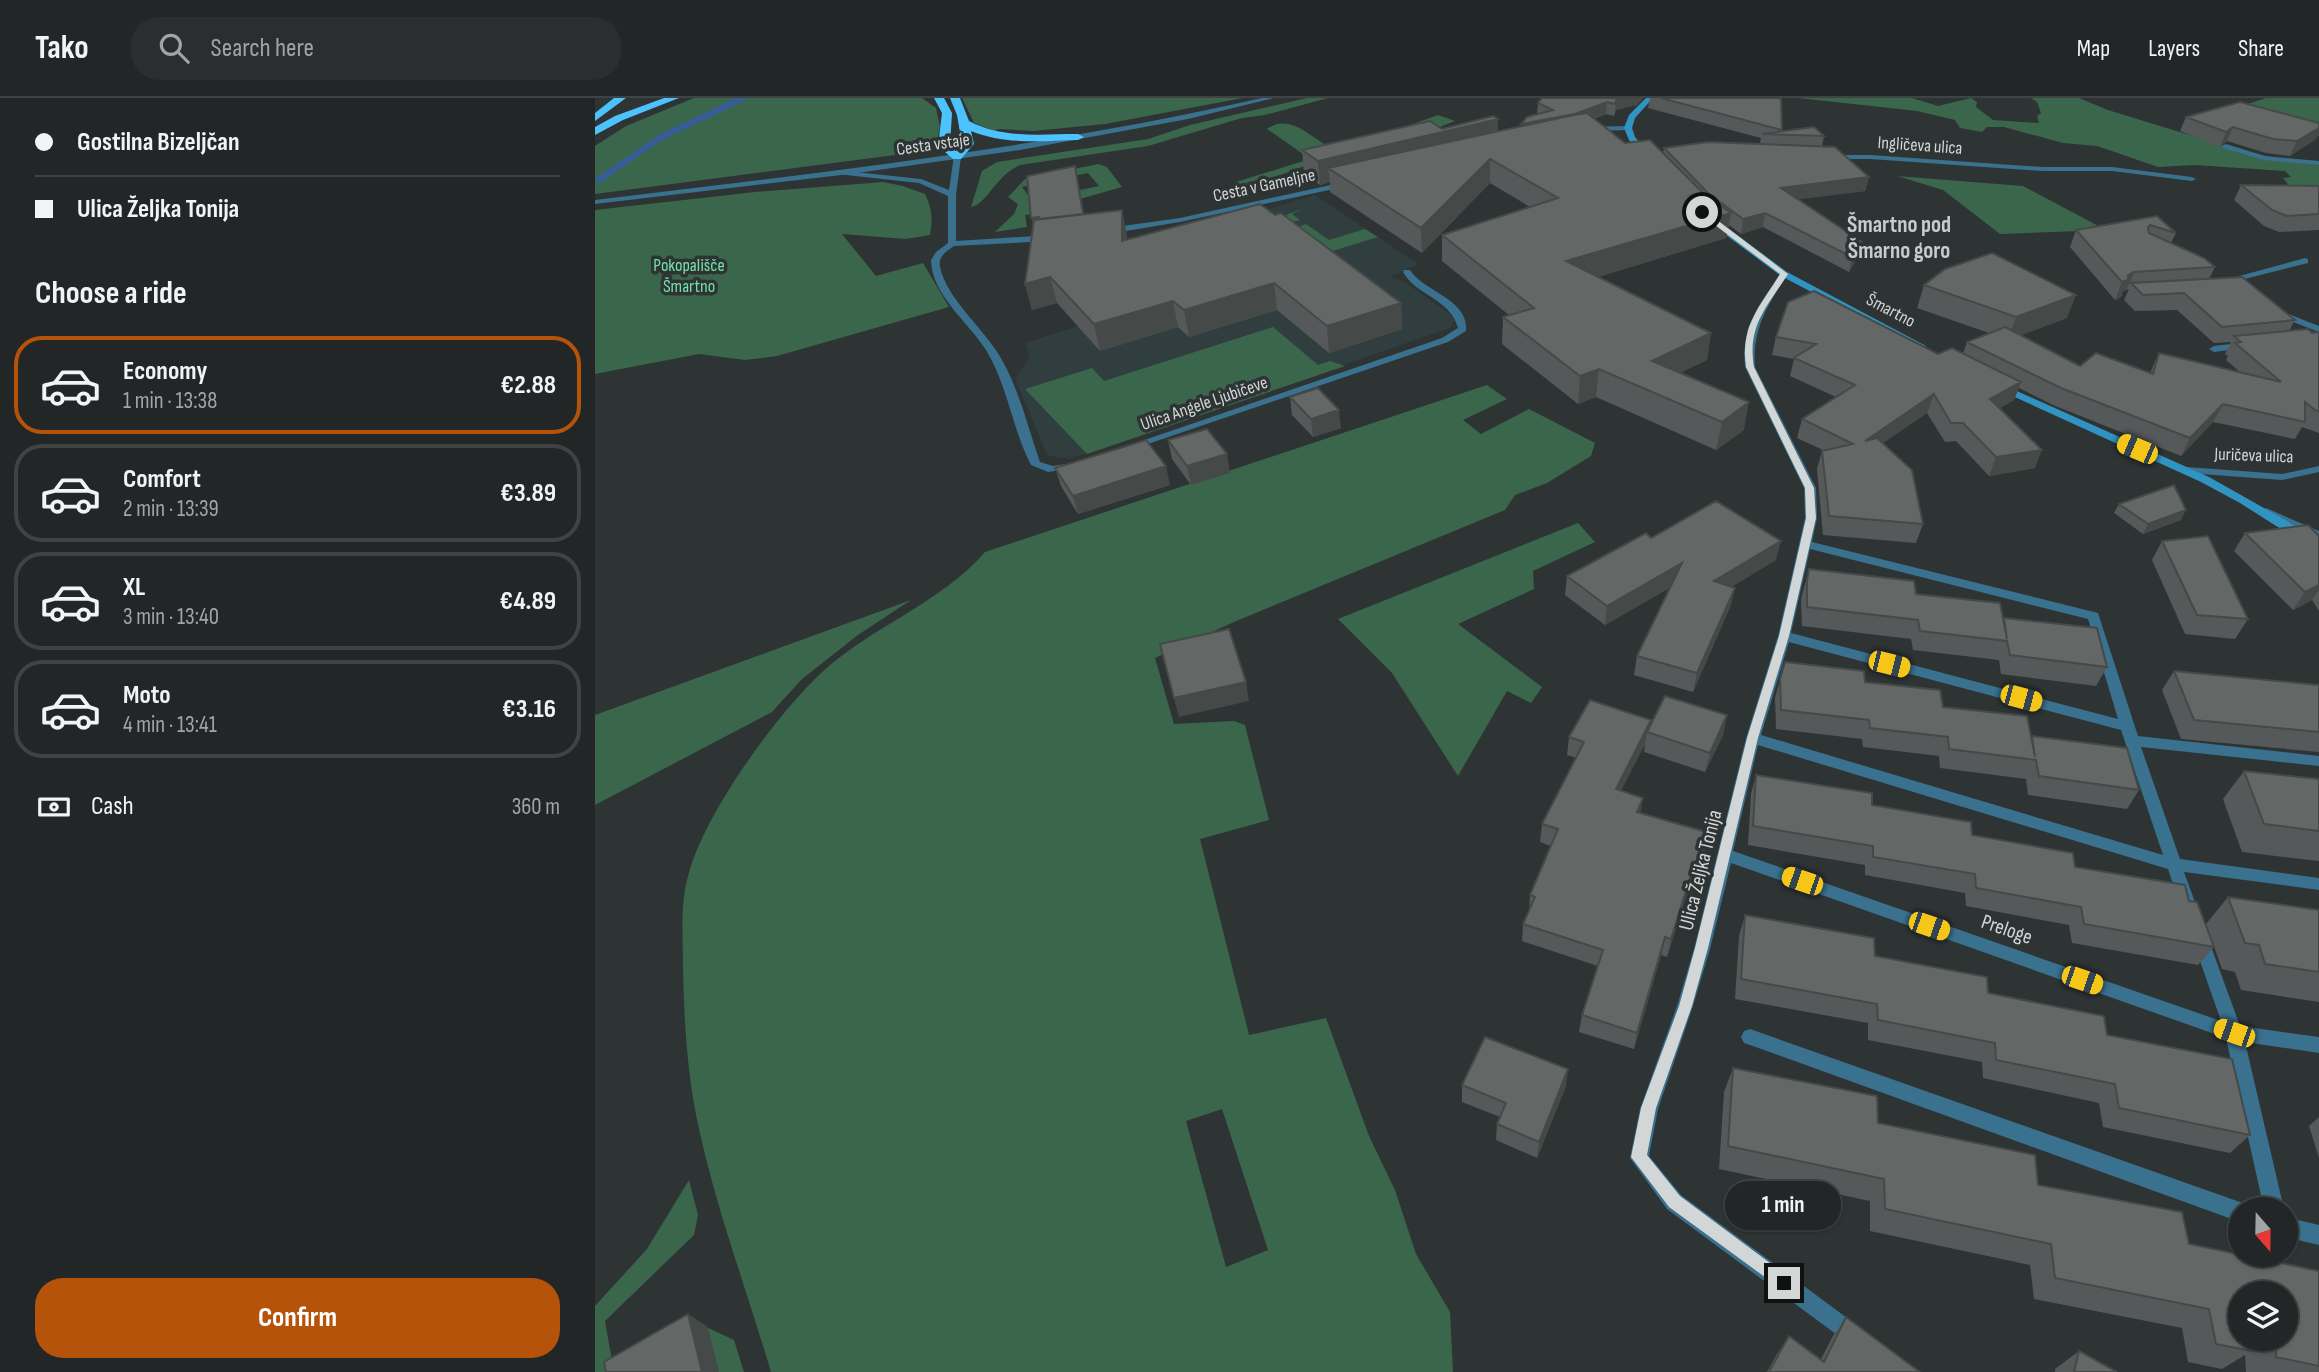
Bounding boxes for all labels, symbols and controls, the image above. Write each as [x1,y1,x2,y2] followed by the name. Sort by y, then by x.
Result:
[131,17,621,80] search box
[35,28,89,68] text: Tako
[155,29,193,67] icon: search
[211,33,314,64] text: Search here
[2077,34,2110,63] text: Map
[2148,34,2200,63] text: Layers
[2238,34,2284,63] text: Share
[77,127,239,158] text: Gostilna Bizeljčan
[895,129,971,160] street label: Cesta vstaje
[1877,132,1963,159] street label: Ingličeva ulica
[1211,164,1317,207] street label: Cesta v Gameljne
[77,194,239,225] text: Ulica Željka Tonija
[1686,196,1718,228] route start
[1847,211,1951,265] district label: Šmartno pod Šmarno goro
[653,255,725,297] park label: Pokopališče Šmartno
[35,274,187,313] text: Choose a ride
[1863,289,1919,332] street label: Šmartno
[39,354,102,417] icon: car
[123,356,207,387] text: Economy
[501,370,556,401] text: €2.88
[1138,372,1271,435] street label: Ulica Angele Ljubičeve
[123,387,217,415] text: 1 min · 13:38
[2114,431,2161,467] car
[2213,444,2294,467] street label: Juričeva ulica
[39,462,102,525] icon: car
[123,464,201,495] text: Comfort
[500,478,556,509] text: €3.89
[123,495,219,523] text: 2 min · 13:39
[39,570,102,633] icon: car
[123,572,145,603] text: XL
[499,586,556,617] text: €4.89
[123,603,219,631] text: 3 min · 13:40
[1867,649,1912,679] car
[39,678,102,741] icon: car
[123,680,171,711] text: Moto
[1998,682,2045,714] car
[502,694,556,725] text: €3.16
[123,711,217,739] text: 4 min · 13:41
[35,788,73,826] icon: cash
[91,791,134,822] text: Cash
[512,793,560,821] text: 360 m
[1673,807,1727,933] street label: Ulica Željka Tonija
[1779,864,1826,898] car
[1906,909,1953,943] car
[1978,909,2036,950] street label: Preloge
[2059,963,2106,997] car
[2211,1016,2258,1050] car
[1726,1182,1842,1230] callout: 1 min
[1762,1191,1804,1219] text: 1 min
[2228,1197,2298,1267] north arrow
[2228,1197,2298,1351] map controls
[1768,1267,1800,1299] route end
[35,1278,560,1358] button: Confirm
[2228,1281,2298,1351] button: layers

